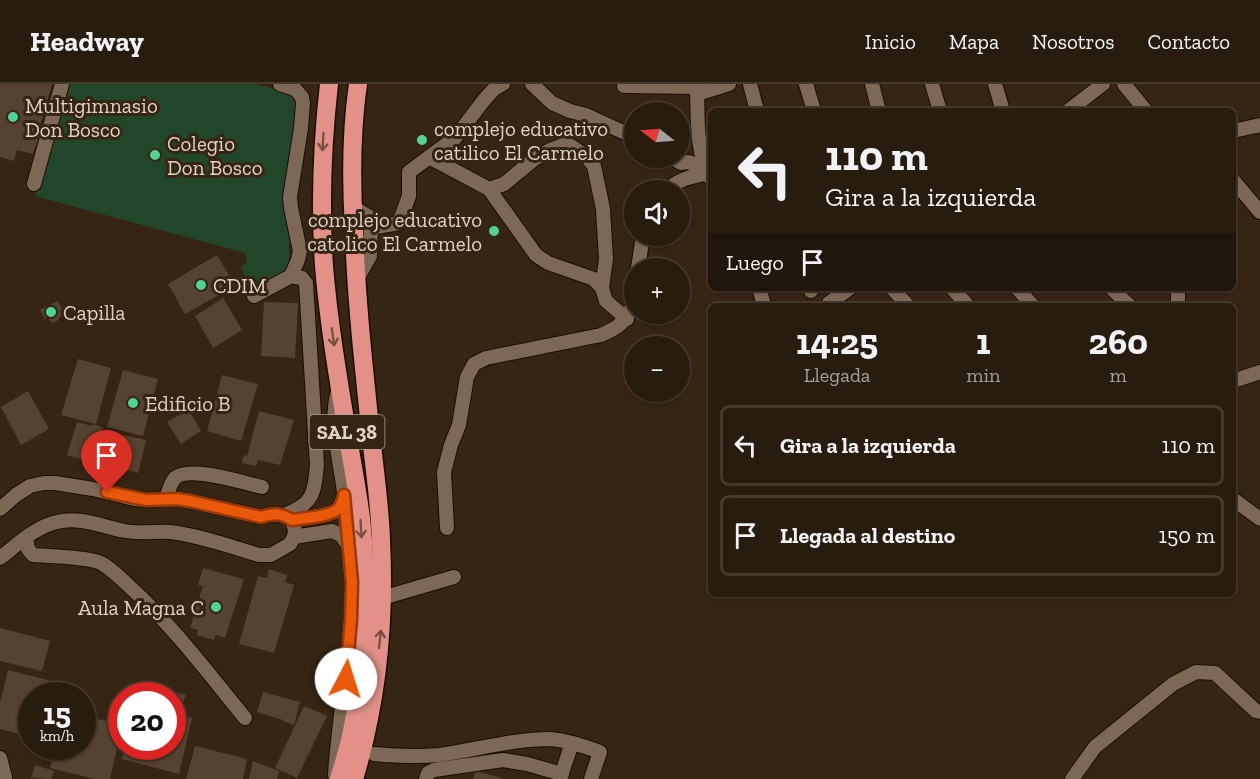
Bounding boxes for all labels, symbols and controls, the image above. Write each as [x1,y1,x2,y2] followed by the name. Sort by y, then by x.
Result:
[30,25,144,58] text: Headway
[865,29,916,54] text: Inicio
[949,29,999,54] text: Mapa
[1032,29,1114,54] text: Nosotros
[1147,29,1230,54] text: Contacto
[25,93,158,142] place label: Multigimnasio Don Bosco
[624,102,690,168] north arrow
[624,102,690,402] map controls
[6,110,20,124] marker: Multigimnasio Don Bosco
[434,116,608,165] place label: complejo educativo catilico El Carmelo
[825,130,928,181] text: 110 m
[167,131,263,180] place label: Colegio Don Bosco
[317,132,328,152] one-way arrow
[726,132,804,210] icon: left
[415,133,429,147] marker: complejo educativo catilico El Carmelo
[148,148,162,162] marker: Colegio Don Bosco
[624,180,690,246] button: sound
[825,181,1036,213] text: Gira a la izquierda
[307,207,482,256] place label: complejo educativo catolico El Carmelo
[487,224,501,238] marker: complejo educativo catolico El Carmelo
[796,246,829,279] icon: arrive
[726,249,784,276] text: Luego
[624,258,690,324] button: +
[213,273,266,298] place label: CDIM
[194,278,208,292] marker: CDIM
[63,300,125,325] place label: Capilla
[44,305,58,319] marker: Capilla
[796,320,878,363] text: 14:25
[976,320,991,363] text: 1
[1089,320,1148,363] text: 260
[327,326,338,346] one-way arrow
[624,336,690,402] button: −
[804,363,871,387] text: Llegada
[966,363,1001,387] text: min
[1110,363,1127,387] text: m
[145,391,231,416] place label: Edificio B
[126,396,140,410] marker: Edificio B
[310,415,385,449] road number: SAL 38
[729,429,762,462] icon: left
[81,430,132,492] pin
[780,432,956,459] text: Gira a la izquierda
[1161,432,1215,459] text: 110 m
[90,439,123,472] icon: arrive
[356,519,367,539] one-way arrow
[729,519,762,552] icon: arrive
[780,522,955,549] text: Llegada al destino
[1159,522,1215,549] text: 150 m
[78,595,204,620] place label: Aula Magna C
[209,600,223,614] marker: Aula Magna C
[375,630,386,650] one-way arrow
[314,647,378,711] position arrow
[108,682,186,760] speed limit sign: 20
[43,696,71,732] text: 15
[40,727,74,745] text: km/h

